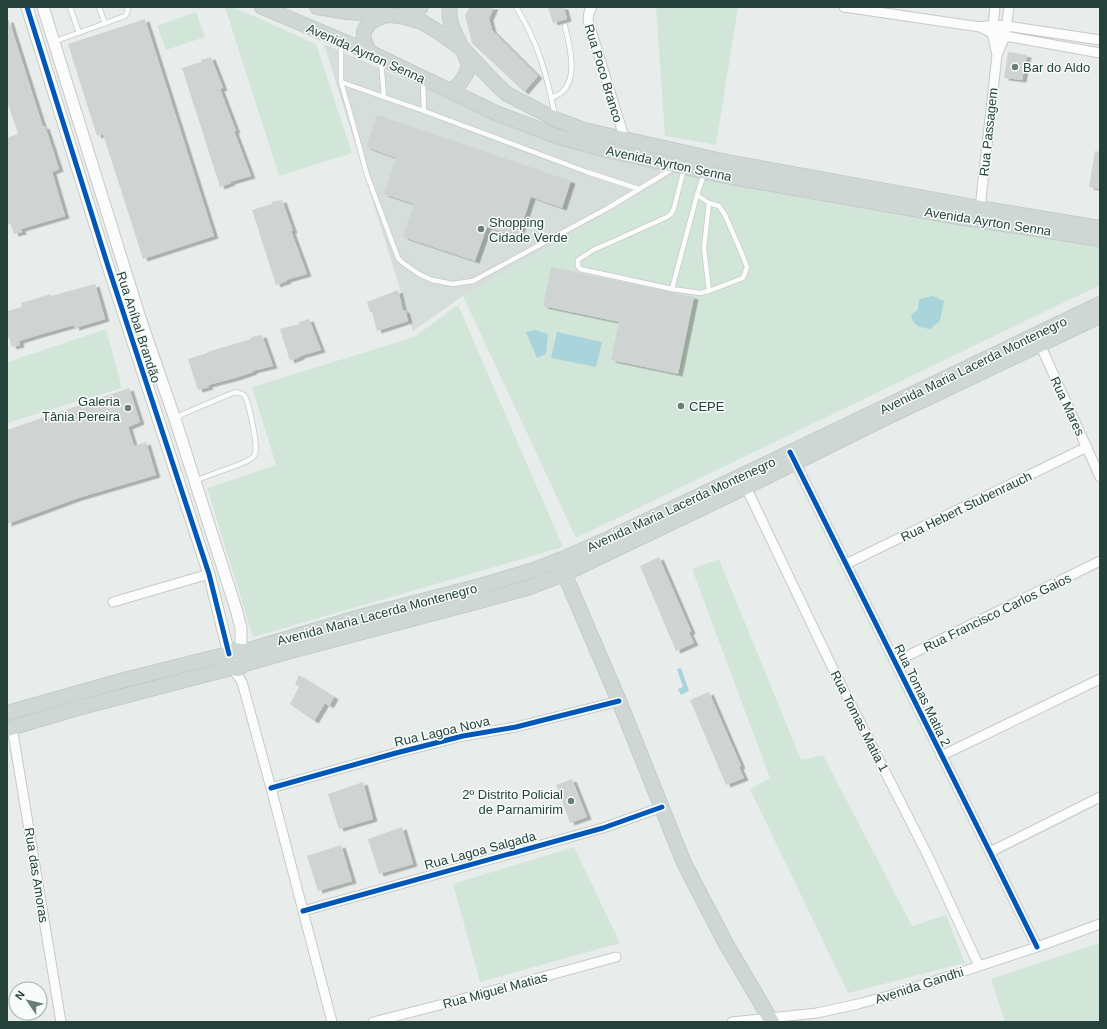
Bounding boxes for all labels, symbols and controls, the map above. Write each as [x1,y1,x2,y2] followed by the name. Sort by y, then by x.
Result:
[304,21,428,87] street label: Avenida Ayrton Senna
[581,22,626,124] street label: Rua Poco Branco
[1023,60,1090,75] place label: Bar do Aldo
[1010,62,1020,72] marker: Bar do Aldo
[976,87,1001,177] street label: Rua Passagem
[605,143,734,184] street label: Avenida Ayrton Senna
[923,204,1053,239] street label: Avenida Ayrton Senna
[489,215,568,245] place label: Shopping Cidade Verde
[476,224,486,234] marker: Shopping Cidade Verde
[113,269,164,385] street label: Rua Aníbal Brandão
[877,313,1069,417] street label: Avenida Maria Lacerda Montenegro
[1047,374,1088,439] street label: Rua Mares
[42,394,121,424] place label: Galeria Tânia Pereira
[689,399,725,414] place label: CEPE
[676,401,686,411] marker: CEPE
[123,403,133,413] marker: Galeria Tânia Pereira
[584,454,778,555] street label: Avenida Maria Lacerda Montenegro
[898,468,1034,545] street label: Rua Hebert Stubenrauch
[921,570,1074,655] street label: Rua Francisco Carlos Gaios
[275,581,479,648] street label: Avenida Maria Lacerda Montenegro
[891,642,954,749] street label: Rua Tomas Matia 2
[828,668,892,774] street label: Rua Tomas Matia 1
[393,713,492,750] street label: Rua Lagoa Nova
[462,787,563,817] place label: 2º Distrito Policial de Parnamirim
[566,796,576,806] marker: 2º Distrito Policial de Parnamirim
[22,826,52,924] street label: Rua das Amoras
[423,828,538,873] street label: Rua Lagoa Salgada
[873,964,965,1007] street label: Avenida Gandhi
[441,969,550,1012] street label: Rua Miguel Matias
[8,981,48,1021] north arrow
[13,989,27,1002] text: N

